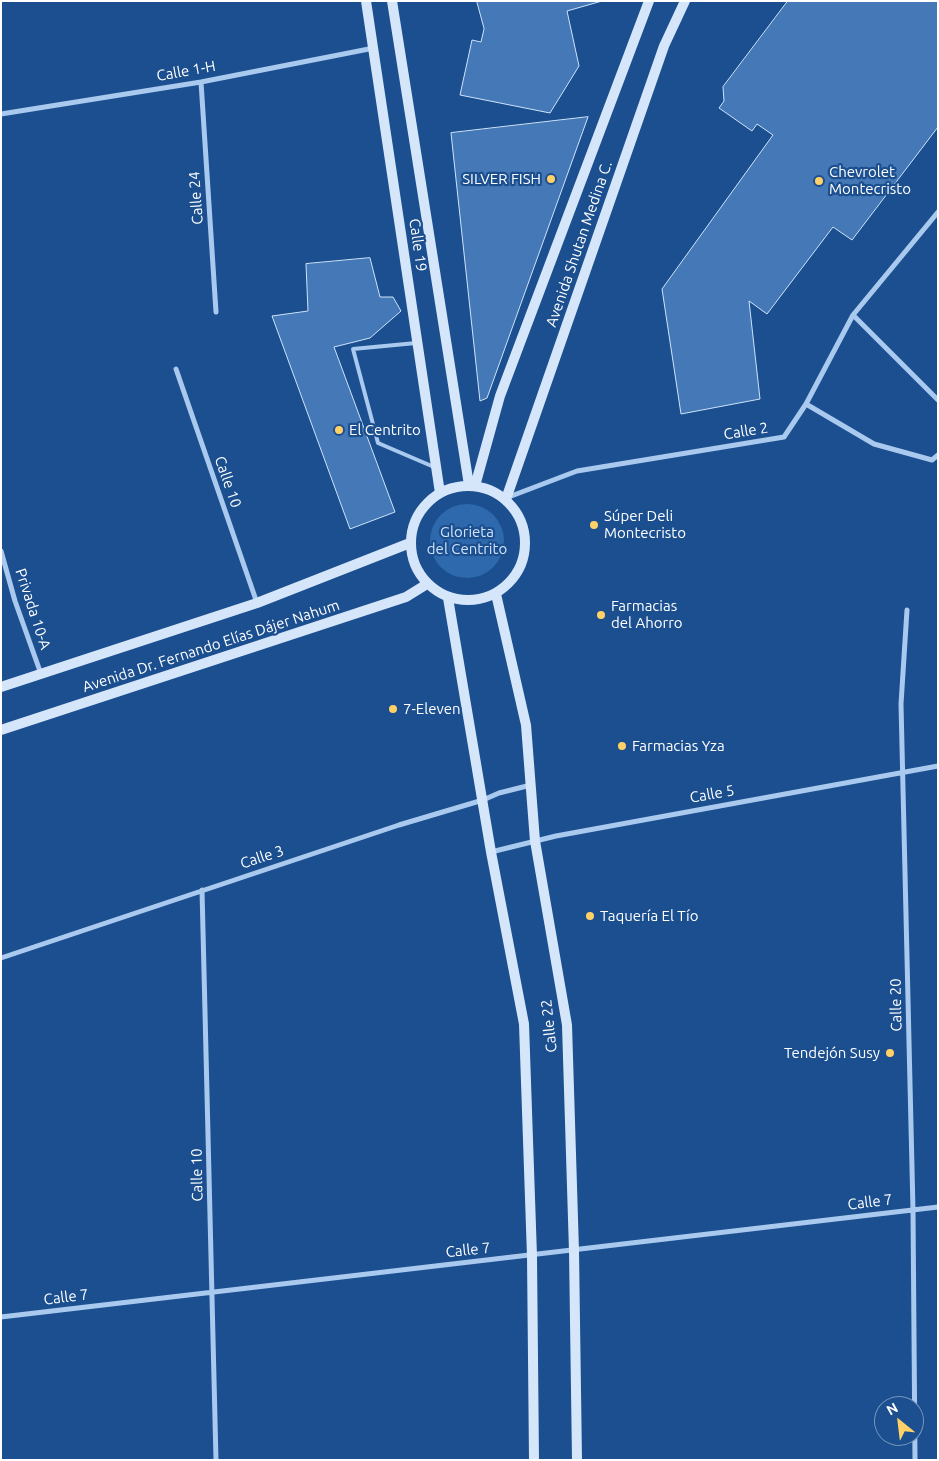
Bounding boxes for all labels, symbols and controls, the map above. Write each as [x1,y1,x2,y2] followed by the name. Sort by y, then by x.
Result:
[155,57,217,85] street label: Calle 1-H
[542,159,616,329] street label: Avenida Shutan Medina C.
[829,163,911,198] place label: Chevrolet Montecristo
[462,170,541,188] place label: SILVER FISH
[185,171,207,225] street label: Calle 24
[545,173,557,185] marker: SILVER FISH
[813,175,825,187] marker: Chevrolet Montecristo
[405,217,431,273] street label: Calle 19
[722,419,770,443] street label: Calle 2
[349,421,421,439] place label: El Centrito
[333,424,345,436] marker: El Centrito
[211,454,245,510] street label: Calle 10
[604,507,686,542] place label: Súper Deli Montecristo
[588,519,600,531] marker: Súper Deli Montecristo
[427,523,507,558] park label: Glorieta del Centrito
[11,566,55,652] street label: Privada 10-A
[80,596,342,696] street label: Avenida Dr. Fernando Elías Dájer Nahum
[611,597,683,632] place label: Farmacias del Ahorro
[595,609,607,621] marker: Farmacias del Ahorro
[403,700,461,718] place label: 7-Eleven
[387,703,399,715] marker: 7-Eleven
[632,737,725,755] place label: Farmacias Yza
[616,740,628,752] marker: Farmacias Yza
[688,781,736,807] street label: Calle 5
[238,841,286,873] street label: Calle 3
[600,907,698,925] place label: Taquería El Tío
[584,910,596,922] marker: Taquería El Tío
[887,978,905,1032] street label: Calle 20
[537,998,561,1054] street label: Calle 22
[784,1044,880,1062] place label: Tendejón Susy
[884,1047,896,1059] marker: Tendejón Susy
[188,1148,206,1202] street label: Calle 10
[847,1190,893,1214] street label: Calle 7
[445,1239,491,1261] street label: Calle 7
[43,1285,89,1309] street label: Calle 7
[874,1396,924,1446] north arrow
[884,1399,901,1418] text: N

